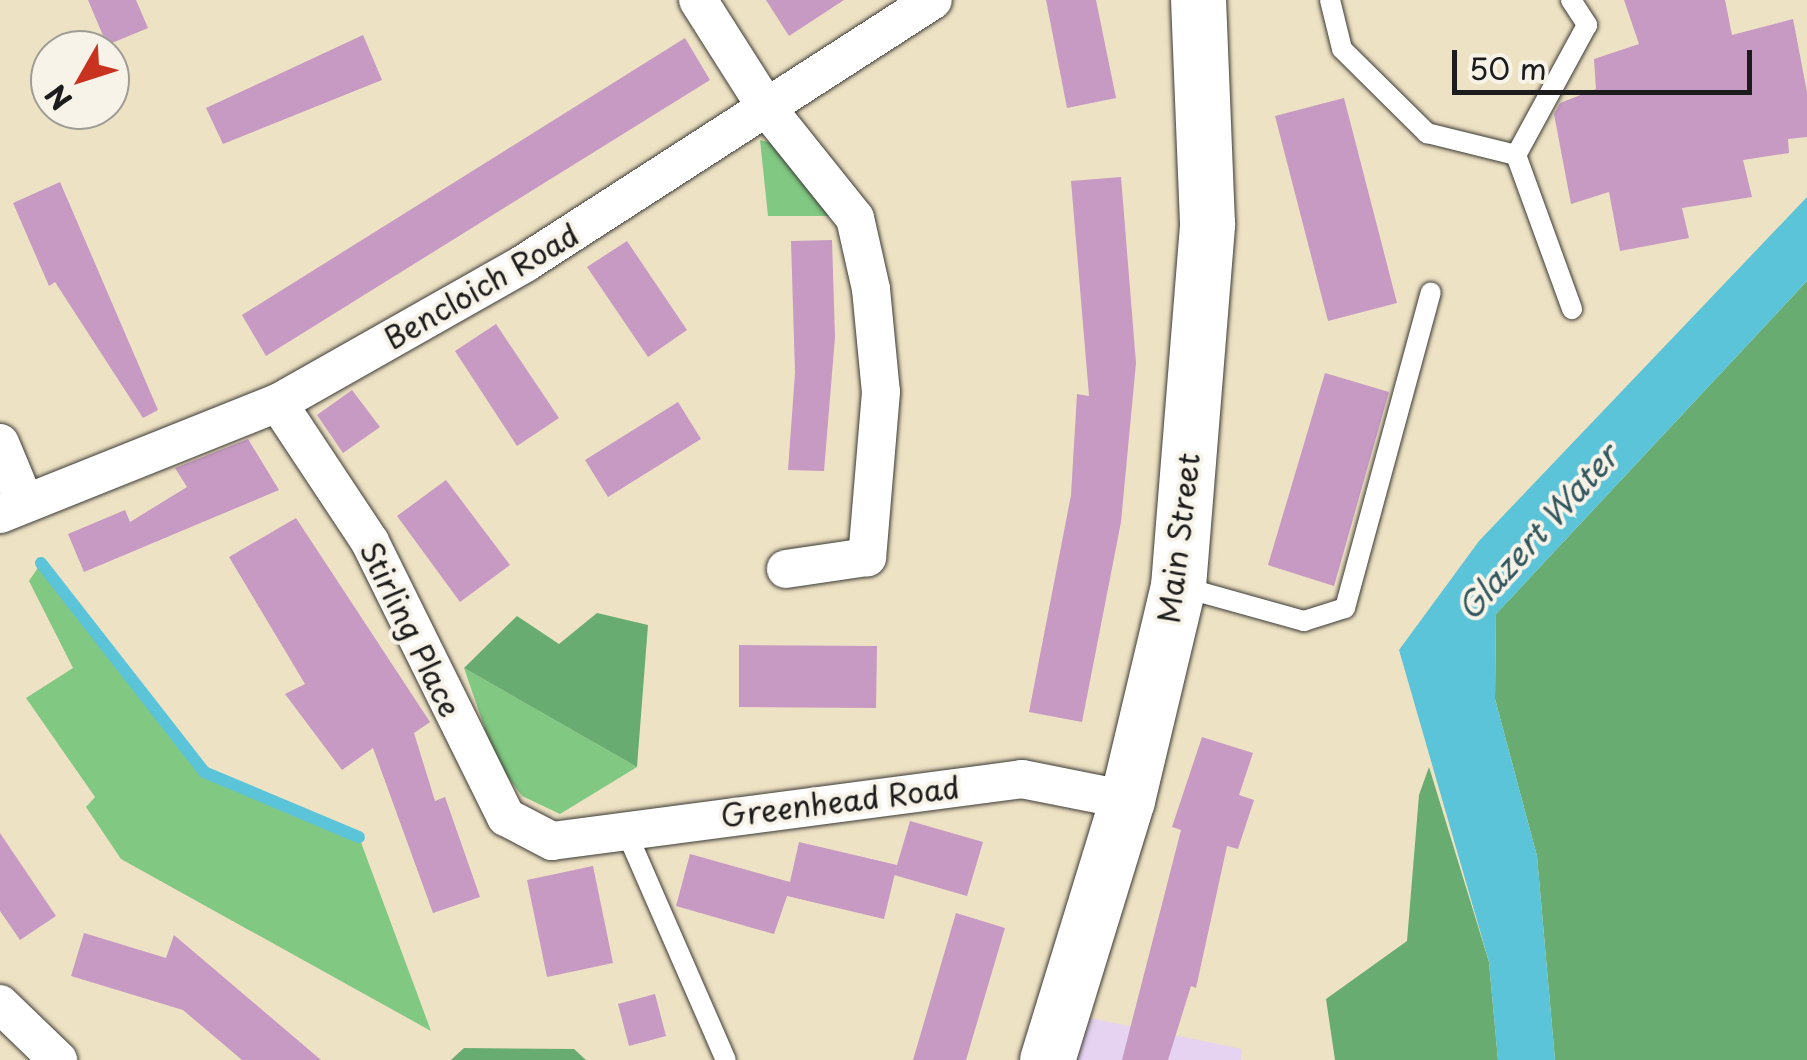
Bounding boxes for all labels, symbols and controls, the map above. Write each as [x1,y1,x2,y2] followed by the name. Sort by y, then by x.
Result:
[30,30,130,130] north arrow
[1457,30,1757,92] scale bar
[1469,45,1547,90] text: 50 m
[34,76,82,120] text: N
[377,216,585,356] street label: Bencloich Road
[1448,437,1626,627] water label: Glazert Water
[1150,451,1206,625] street label: Main Street
[353,536,469,722] street label: Stirling Place
[718,768,962,834] street label: Greenhead Road

